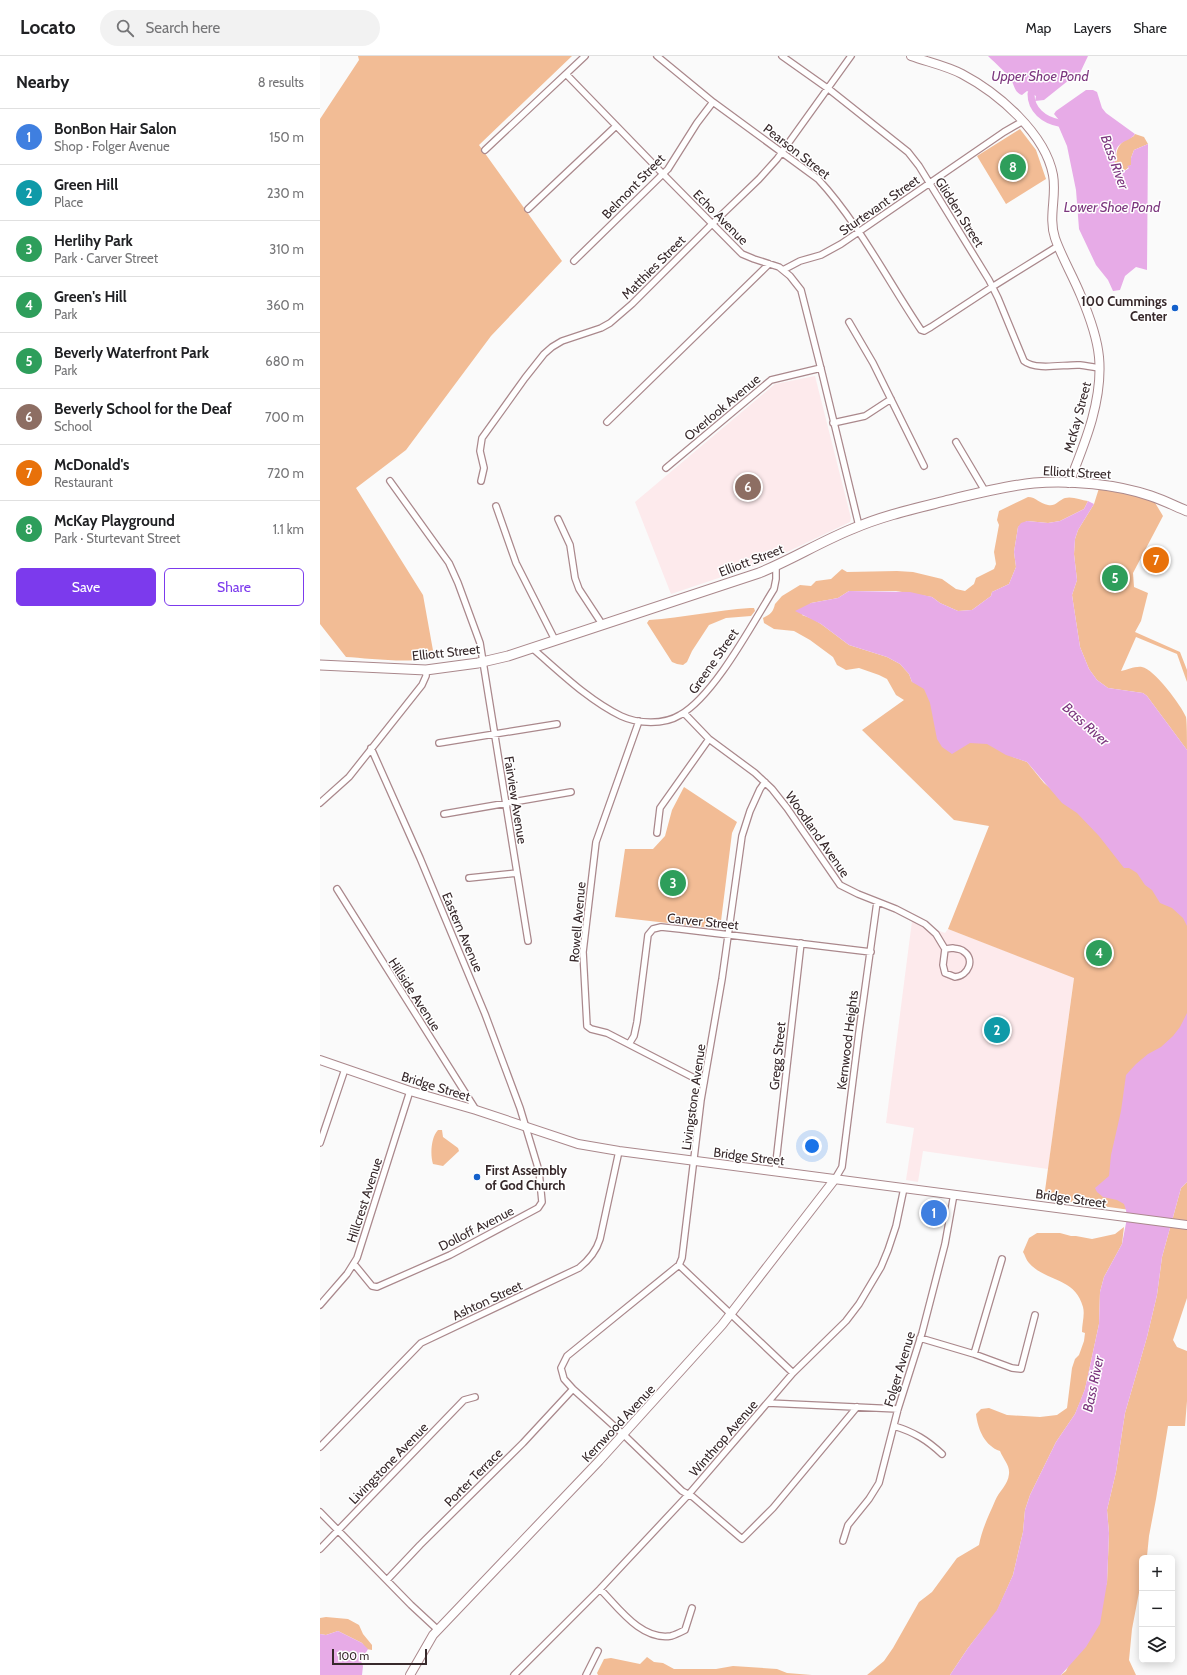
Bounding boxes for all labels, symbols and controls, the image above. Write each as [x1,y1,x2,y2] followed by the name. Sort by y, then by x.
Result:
[100,10,380,46] search box
[20,16,76,39] text: Locato
[114,17,136,39] icon: search
[146,19,220,37] text: Search here
[1026,19,1051,37] text: Map
[1073,19,1111,37] text: Layers
[1133,19,1167,37] text: Share
[991,67,1089,85] water label: Upper Shoe Pond
[16,72,69,92] text: Nearby
[258,74,304,90] text: 8 results
[54,120,177,138] text: BonBon Hair Salon
[760,120,834,182] street label: Pearson Street
[27,129,31,145] text: 1
[269,129,304,145] text: 150 m
[1097,132,1133,192] water label: Bass River
[54,138,170,154] text: Shop · Folger Avenue
[598,150,668,222] street label: Belmont Street
[1000,152,1026,182] pin: 8
[836,171,923,239] street label: Sturtevant Street
[932,174,988,250] street label: Glidden Street
[54,176,118,194] text: Green Hill
[26,185,32,201] text: 2
[267,185,304,201] text: 230 m
[690,186,752,248] street label: Echo Avenue
[54,194,83,210] text: Place
[1064,198,1161,216] water label: Lower Shoe Pond
[618,231,689,302] street label: Matthies Street
[54,232,133,250] text: Herlihy Park
[25,241,33,257] text: 3
[269,241,304,257] text: 310 m
[54,250,158,266] text: Park · Carver Street
[54,288,127,306] text: Green's Hill
[1081,293,1168,324] place label: 100 Cummings Center
[25,297,33,313] text: 4
[266,297,304,313] text: 360 m
[1170,303,1180,313] marker: 100 Cummings Center
[54,306,77,322] text: Park
[54,344,209,362] text: Beverly Waterfront Park
[26,353,32,369] text: 5
[265,353,304,369] text: 680 m
[54,362,77,378] text: Park
[681,370,764,443] street label: Overlook Avenue
[1060,379,1094,454] street label: McKay Street
[54,400,232,418] text: Beverly School for the Deaf
[25,409,33,425] text: 6
[265,409,304,425] text: 700 m
[54,418,92,434] text: School
[54,456,129,474] text: McDonald's
[1042,462,1112,482] street label: Elliott Street
[26,465,32,481] text: 7
[267,465,304,481] text: 720 m
[735,472,761,502] pin: 6
[54,474,113,490] text: Restaurant
[54,512,175,530] text: McKay Playground
[25,521,33,537] text: 8
[273,521,304,537] text: 1.1 km
[54,530,180,546] text: Park · Sturtevant Street
[716,540,786,580] street label: Elliott Street
[1143,545,1169,575] pin: 7
[1102,563,1128,593] pin: 5
[16,568,156,606] button: Save
[164,568,304,606] button: Share
[685,625,742,697] street label: Greene Street
[411,640,481,664] street label: Elliott Street
[1059,698,1114,750] water label: Bass River
[501,755,531,845] street label: Fairview Avenue
[782,788,854,880] street label: Woodland Avenue
[660,868,686,898] pin: 3
[566,881,589,963] street label: Rowell Avenue
[439,890,487,975] street label: Eastern Avenue
[666,909,740,933] street label: Carver Street
[1086,938,1112,968] pin: 4
[385,954,445,1034] street label: Hillside Avenue
[833,989,861,1091] street label: Kernwood Heights
[984,1015,1010,1045] pin: 2
[765,1020,789,1091] street label: Gregg Street
[678,1043,708,1151] street label: Livingstone Avenue
[400,1068,473,1104] street label: Bridge Street
[802,1136,822,1156] your location
[713,1144,786,1168] street label: Bridge Street
[343,1155,385,1244] street label: Hillcrest Avenue
[485,1162,567,1193] place label: First Assembly of God Church
[472,1172,482,1182] marker: First Assembly of God Church
[1035,1185,1108,1211] street label: Bridge Street
[921,1198,947,1228] pin: 1
[436,1202,517,1254] street label: Dolloff Avenue
[449,1277,525,1323] street label: Ashton Street
[880,1329,918,1409] street label: Folger Avenue
[1078,1354,1108,1414] water label: Bass River
[578,1381,658,1465] street label: Kernwood Avenue
[685,1396,761,1479] street label: Winthrop Avenue
[345,1419,431,1507] street label: Livingstone Avenue
[440,1444,506,1510] street label: Porter Terrace
[1139,1555,1175,1663] map controls
[1139,1555,1175,1591] button: +
[1139,1591,1175,1627] button: −
[1139,1627,1175,1663] button: layers
[332,1647,427,1666] scale bar
[338,1649,369,1663] text: 100 m

